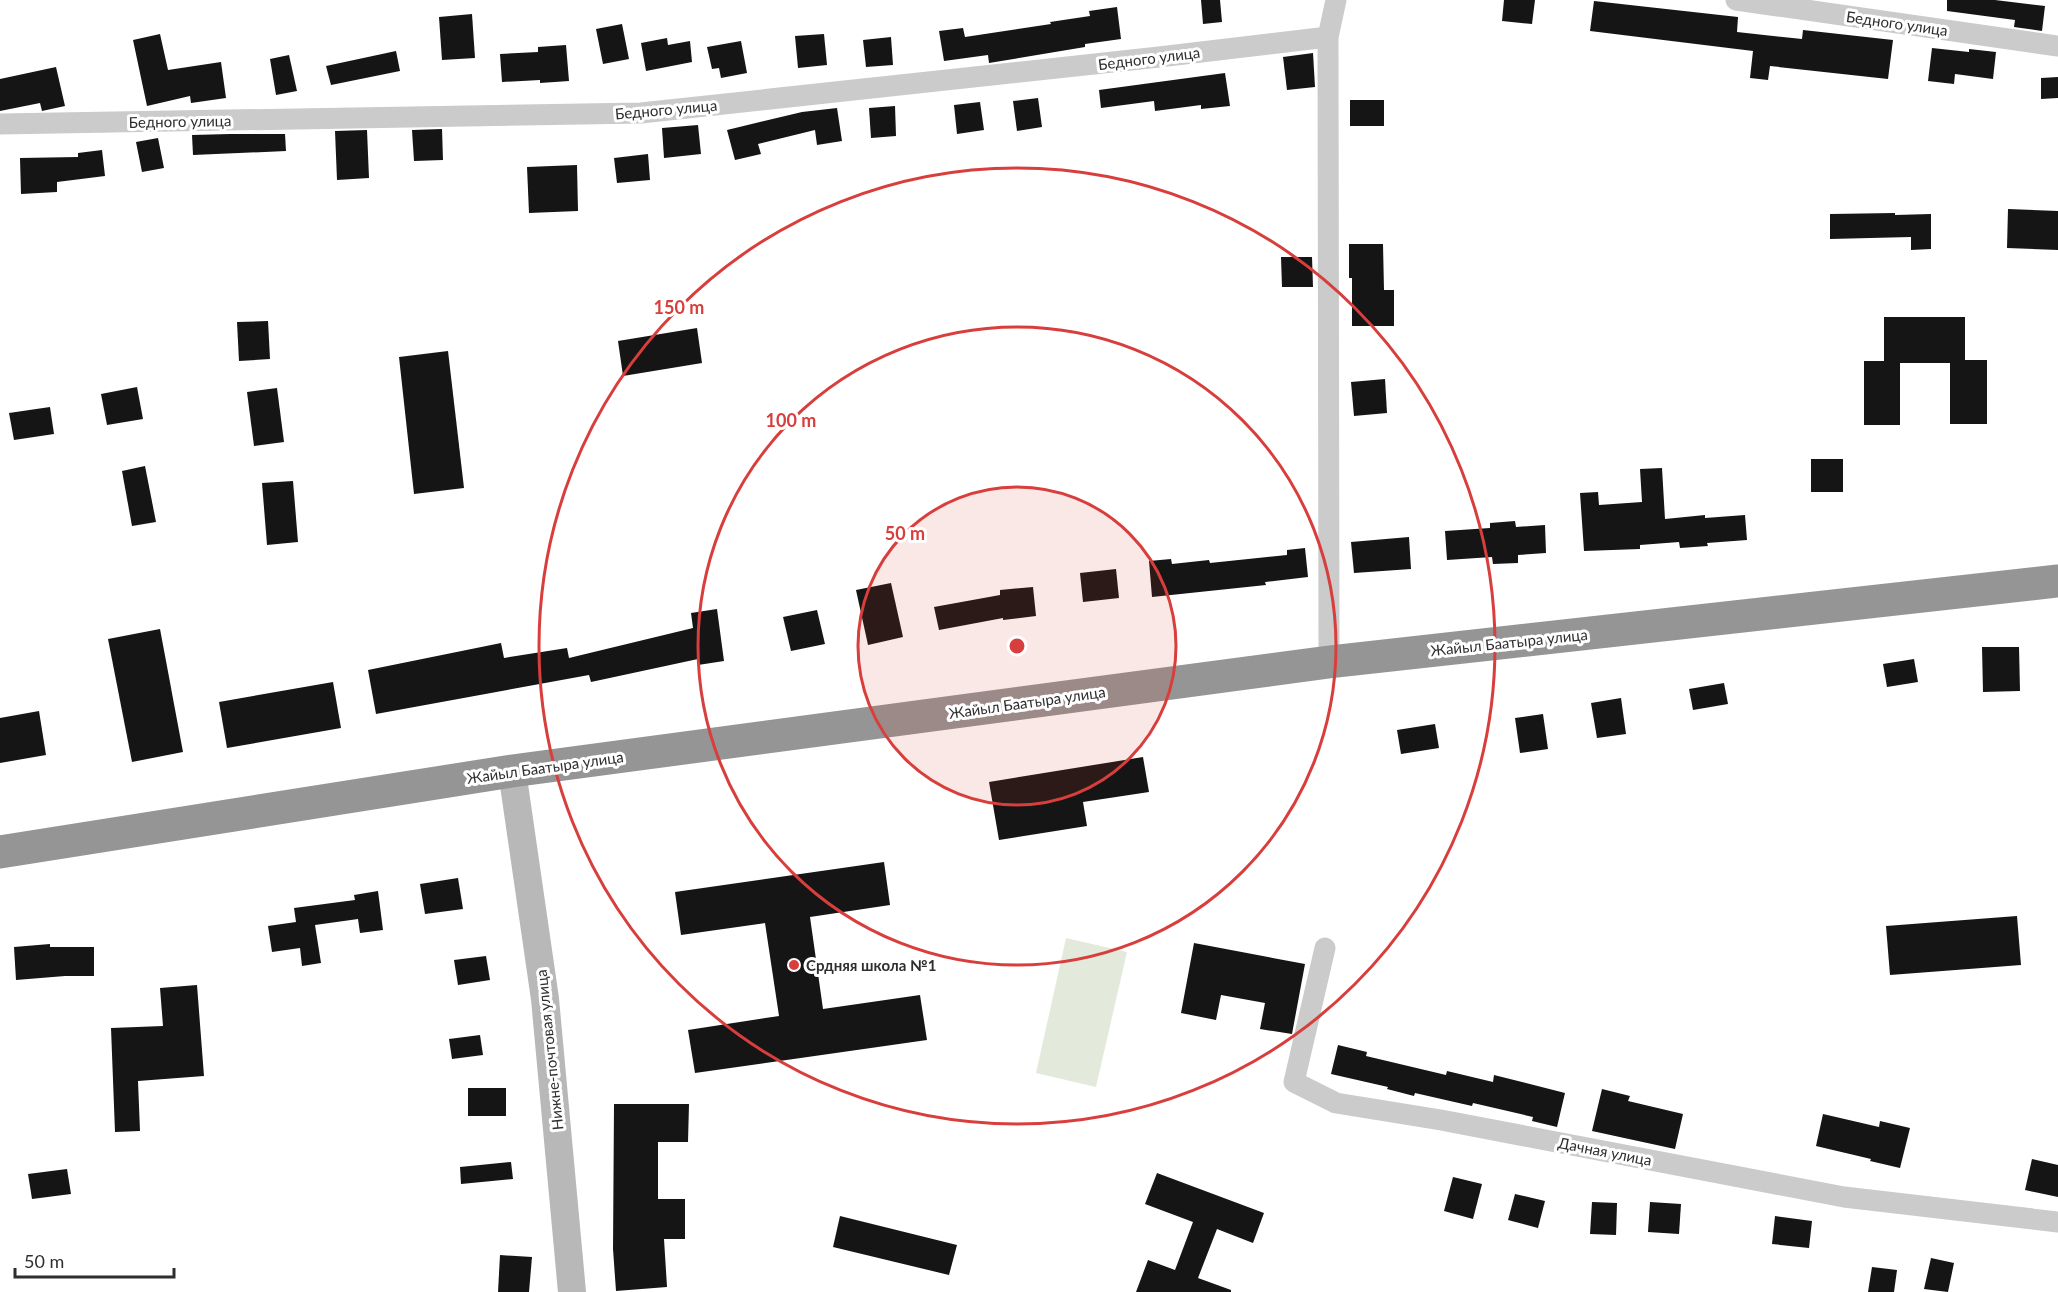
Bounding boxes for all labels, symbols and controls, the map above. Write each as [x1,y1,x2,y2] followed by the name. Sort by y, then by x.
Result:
[1845,7,1949,39] street label: Бедного улица
[1097,43,1201,73] street label: Бедного улица
[614,96,718,122] street label: Бедного улица
[129,111,231,131] street label: Бедного улица
[654,296,704,318] text: 150 m
[766,409,816,431] text: 100 m
[885,522,925,544] text: 50 m
[1429,625,1589,659] street label: Жайыл Баатыра улица
[1007,636,1027,656] centre of rings
[948,682,1106,722] street label: Жайыл Баатыра улица
[466,747,624,787] street label: Жайыл Баатыра улица
[806,956,936,974] place label: Срдняя школа №1
[787,958,801,972] marker: Срдняя школа №1
[532,969,566,1131] street label: Нижне-почтовая улица
[1557,1133,1653,1169] street label: Дачная улица
[15,1241,174,1279] scale bar
[24,1250,64,1272] text: 50 m

